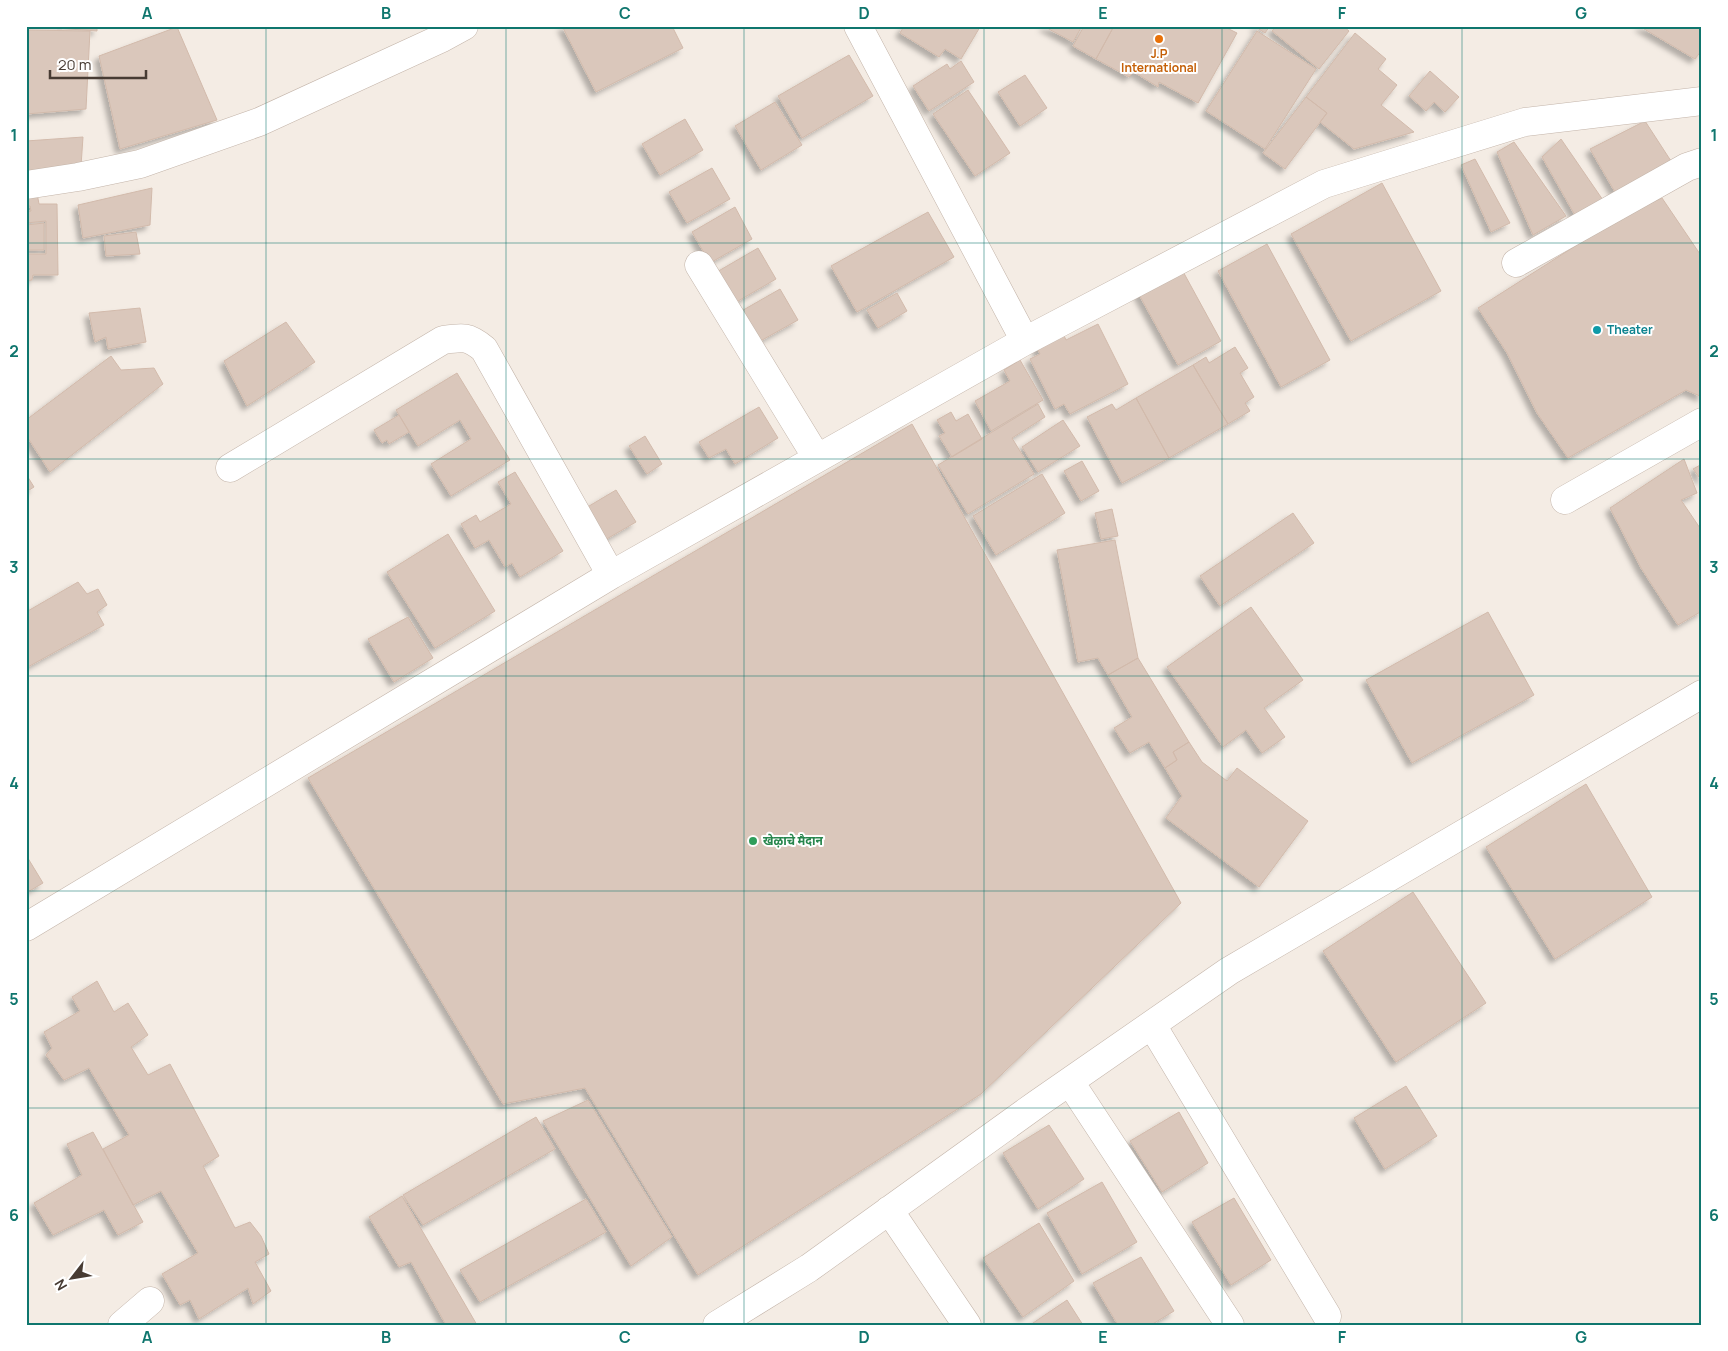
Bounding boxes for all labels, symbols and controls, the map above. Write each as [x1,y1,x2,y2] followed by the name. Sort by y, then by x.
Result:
[142,2,153,24] text: A
[381,2,391,24] text: B
[619,2,631,24] text: C
[858,2,870,24] text: D
[1098,2,1108,24] text: E
[1338,2,1347,24] text: F
[1575,2,1587,24] text: G
[1153,33,1165,45] marker: J.P International
[1121,45,1197,76] place label: J.P International
[50,48,146,80] scale bar
[58,54,91,75] text: 20 m
[10,124,18,146] text: 1
[1710,124,1718,146] text: 1
[1607,321,1653,338] place label: Theater
[1591,324,1603,336] marker: Theater
[9,340,19,362] text: 2
[1709,340,1719,362] text: 2
[9,556,19,578] text: 3
[1709,556,1719,578] text: 3
[9,772,19,794] text: 4
[1709,772,1719,794] text: 4
[763,832,824,849] place label: खेऴाचे मैदान
[747,835,759,847] marker: खेऴाचे मैदान
[9,988,19,1010] text: 5
[1709,988,1719,1010] text: 5
[9,1204,19,1226] text: 6
[1709,1204,1719,1226] text: 6
[48,1254,98,1304] north arrow
[50,1276,71,1294] text: N
[142,1326,153,1348] text: A
[381,1326,391,1348] text: B
[619,1326,631,1348] text: C
[858,1326,870,1348] text: D
[1098,1326,1108,1348] text: E
[1338,1326,1347,1348] text: F
[1575,1326,1587,1348] text: G

